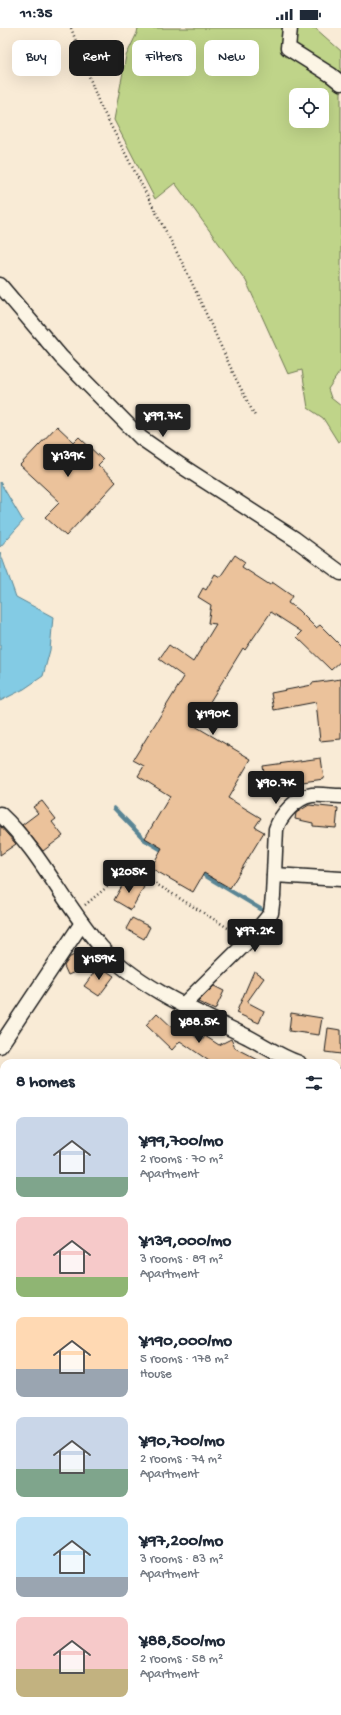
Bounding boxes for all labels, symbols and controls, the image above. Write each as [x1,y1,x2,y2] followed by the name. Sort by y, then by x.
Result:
[20,5,53,23] text: 11:35
[12,40,61,76] chip: Buy
[69,40,124,76] chip: Rent
[132,40,196,76] chip: Filters
[204,40,259,76] chip: New
[289,88,329,128] map controls
[289,88,329,128] button: locate
[130,404,196,438] pin: ¥99.7K
[144,409,182,424] text: ¥99.7K
[40,444,96,478] pin: ¥139K
[52,449,84,464] text: ¥139K
[185,702,241,736] pin: ¥190K
[197,707,229,722] text: ¥190K
[243,771,309,805] pin: ¥90.7K
[257,776,295,791] text: ¥90.7K
[101,860,157,894] pin: ¥205K
[112,865,146,880] text: ¥205K
[222,919,288,953] pin: ¥97.2K
[237,924,273,939] text: ¥97.2K
[71,947,127,981] pin: ¥159K
[83,952,115,967] text: ¥159K
[166,1010,232,1044] pin: ¥88.5K
[180,1015,218,1030] text: ¥88.5K
[303,1072,325,1094] icon: filters
[16,1073,74,1093] text: 8 homes
[140,1132,223,1152] text: ¥99,700/mo
[48,1133,96,1181] icon: home
[140,1152,223,1167] text: 2 rooms · 70 m²
[140,1167,199,1182] text: Apartment
[140,1232,231,1252] text: ¥139,000/mo
[48,1233,96,1281] icon: home
[140,1252,223,1267] text: 3 rooms · 89 m²
[140,1267,199,1282] text: Apartment
[140,1332,232,1352] text: ¥190,000/mo
[48,1333,96,1381] icon: home
[140,1352,229,1367] text: 5 rooms · 178 m²
[140,1367,172,1382] text: House
[140,1432,225,1452] text: ¥90,700/mo
[48,1433,96,1481] icon: home
[140,1452,222,1467] text: 2 rooms · 74 m²
[140,1467,199,1482] text: Apartment
[140,1532,223,1552] text: ¥97,200/mo
[48,1533,96,1581] icon: home
[140,1552,224,1567] text: 3 rooms · 83 m²
[140,1567,199,1582] text: Apartment
[140,1632,225,1652] text: ¥88,500/mo
[48,1633,96,1681] icon: home
[140,1652,223,1667] text: 2 rooms · 58 m²
[140,1667,199,1682] text: Apartment

